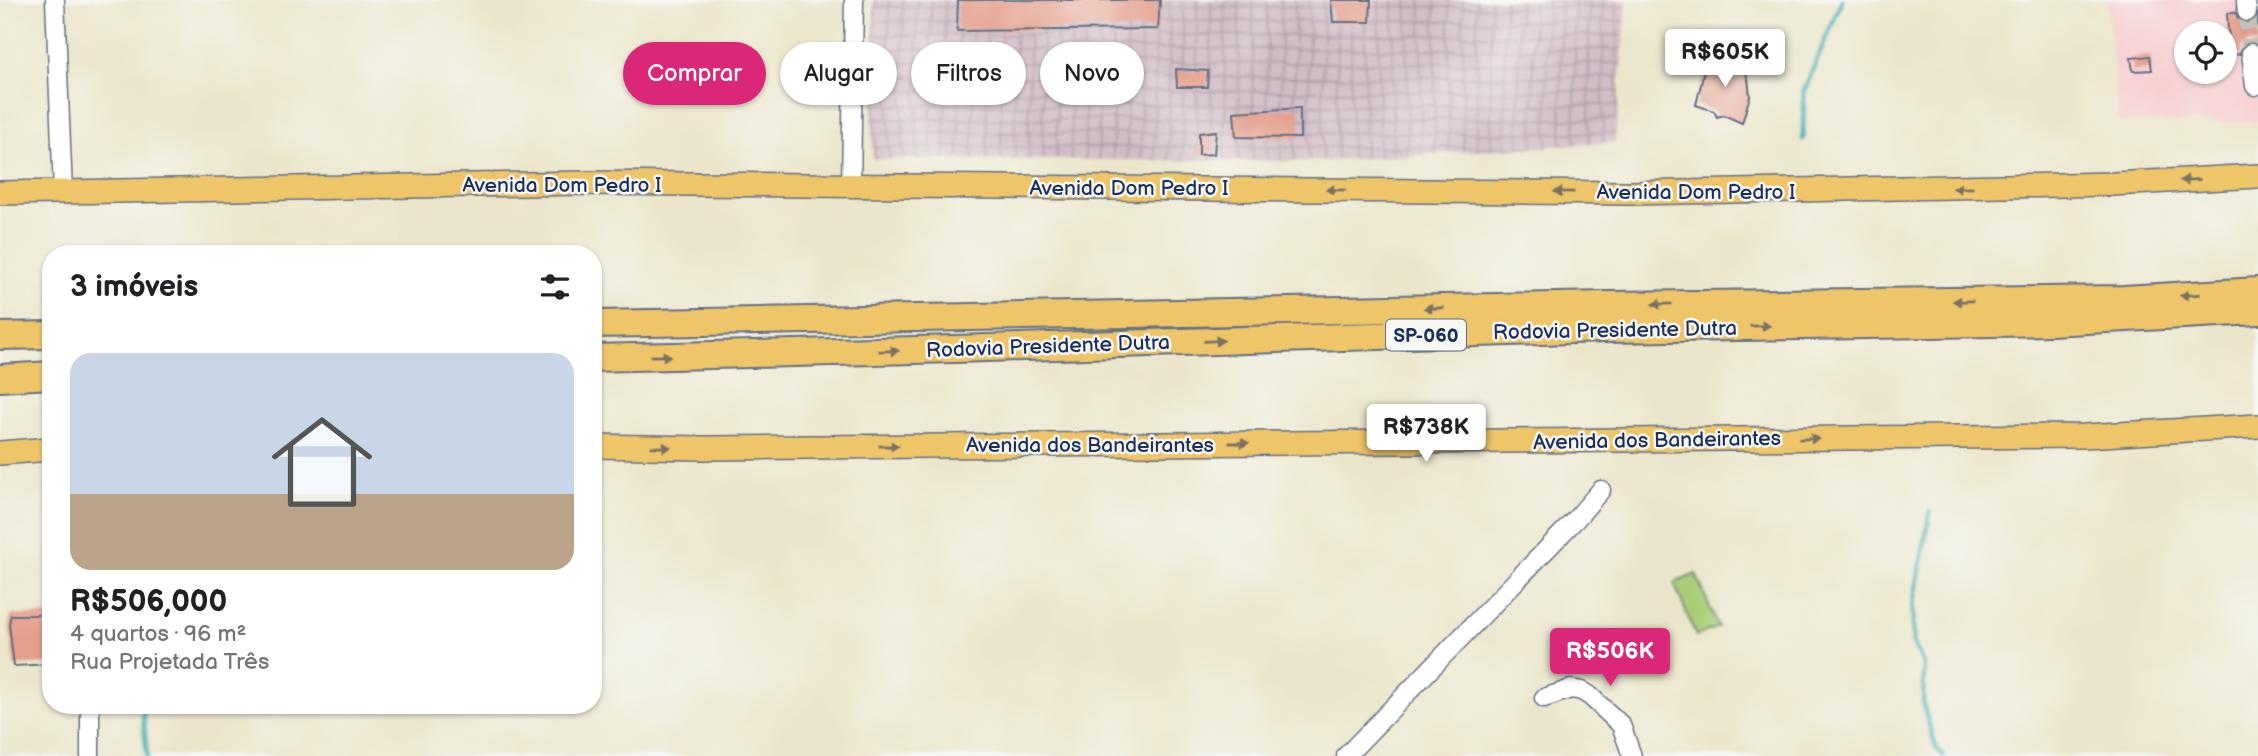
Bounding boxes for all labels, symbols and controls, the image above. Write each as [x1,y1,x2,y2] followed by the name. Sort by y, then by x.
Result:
[2174,21,2237,84] map controls
[2174,21,2237,84] button: locate
[1668,29,1782,89] pin: R$605K
[1681,38,1769,66] text: R$605K
[623,42,766,105] chip: Comprar
[780,42,897,105] chip: Alugar
[911,42,1026,105] chip: Filtros
[1040,42,1144,105] chip: Novo
[462,173,662,198] street label: Avenida Dom Pedro I
[2179,174,2201,185] one-way arrow
[1029,176,1229,201] street label: Avenida Dom Pedro I
[1596,180,1796,205] street label: Avenida Dom Pedro I
[1951,182,1973,193] one-way arrow
[1325,184,1347,196] one-way arrow
[1552,187,1574,198] one-way arrow
[536,268,574,306] icon: filters
[70,269,198,305] text: 3 imóveis
[2179,289,2201,300] one-way arrow
[1951,295,1973,306] one-way arrow
[1650,298,1672,310] one-way arrow
[1423,302,1445,314] one-way arrow
[1493,316,1737,345] street label: Rodovia Presidente Dutra
[1386,320,1466,350] road number: SP-060
[1749,321,1771,332] one-way arrow
[926,330,1170,363] street label: Rodovia Presidente Dutra
[1204,336,1226,347] one-way arrow
[878,345,900,357] one-way arrow
[651,351,673,362] one-way arrow
[259,399,385,525] icon: home
[1369,405,1483,464] pin: R$738K
[1383,413,1469,441] text: R$738K
[1533,426,1781,455] street label: Avenida dos Bandeirantes
[966,433,1214,458] street label: Avenida dos Bandeirantes
[1799,433,1821,444] one-way arrow
[1228,438,1250,449] one-way arrow
[878,440,900,452] one-way arrow
[651,441,673,453] one-way arrow
[70,584,227,620] text: R$506,000
[70,620,246,648] text: 4 quartos · 96 m²
[1553,628,1667,688] pin: R$506K
[1566,637,1654,665] text: R$506K
[70,648,269,676] text: Rua Projetada Três

